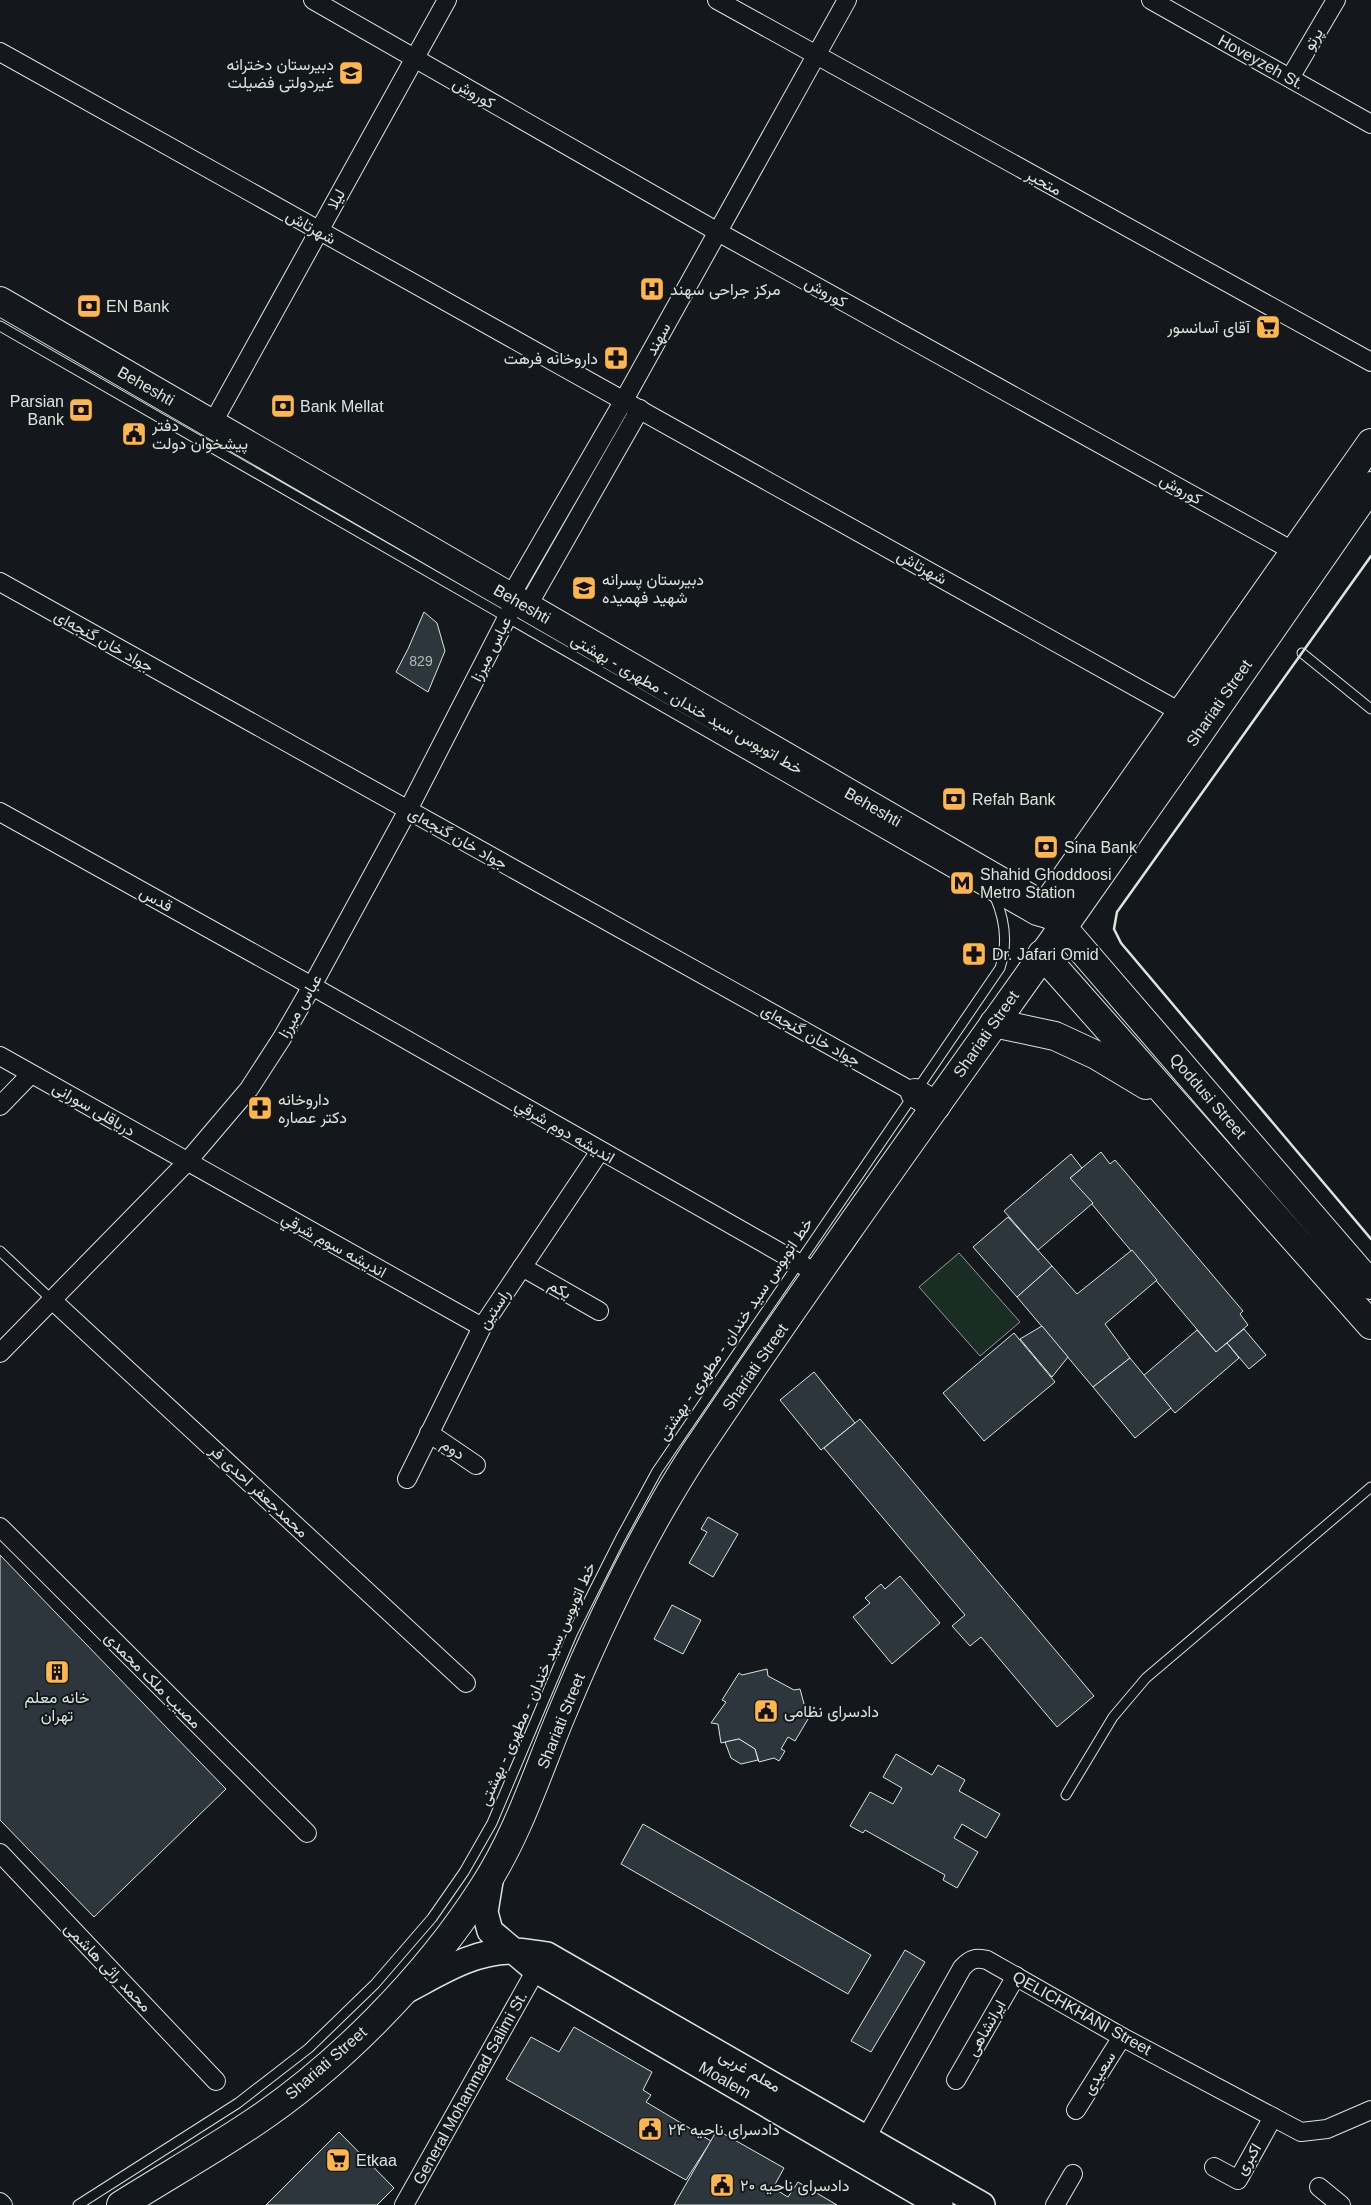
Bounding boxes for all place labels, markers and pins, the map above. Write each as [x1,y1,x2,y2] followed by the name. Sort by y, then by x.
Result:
[226,56,334,93] place label: دبيرستان دخترانه غیردولتی فضیلت
[338,60,364,86] school or university icon: دبيرستان دخترانه غیردولتی فضیلت
[639,276,665,302] hospital icon: مرکز جراحی سهند
[670,281,781,300] place label: مرکز جراحی سهند
[76,293,102,319] bank icon: EN Bank
[106,298,170,315] place label: EN Bank
[1255,314,1281,340] supermarket icon: آقای آسانسور
[1166,319,1251,338] place label: آقای آسانسور
[603,345,629,371] pharmacy icon: داروخانه فرهت
[504,350,598,369] place label: داروخانه فرهت
[10,393,65,428] place label: Parsian Bank
[270,393,296,419] bank icon: Bank Mellat
[68,397,94,423] bank icon: Parsian Bank
[300,398,384,415] place label: Bank Mellat
[151,417,248,455] place label: دفتر پیشخوان دولت
[121,421,147,447] public building icon: دفتر پیشخوان دولت
[602,571,704,608] place label: دبیرستان پسرانه شهید فهمیده
[571,575,597,601] school or university icon: دبیرستان پسرانه شهید فهمیده
[941,786,967,812] bank icon: Refah Bank
[972,791,1057,808] place label: Refah Bank
[1033,834,1059,860] bank icon: Sina Bank
[1064,839,1138,856] place label: Sina Bank
[980,866,1112,901] place label: Shahid Ghoddoosi Metro Station
[949,870,975,896] metro station icon: Shahid Ghoddoosi Metro Station
[961,941,987,967] pharmacy icon: Dr. Jafari Omid
[992,946,1099,963] place label: Dr. Jafari Omid
[278,1091,347,1128] place label: داروخانه دکتر عصاره
[247,1095,273,1121] pharmacy icon: داروخانه دکتر عصاره
[44,1659,70,1685] building icon: خانه معلم تهران
[24,1689,90,1726] place label: خانه معلم تهران
[753,1698,779,1724] public building icon: دادسرای نظامی
[784,1703,879,1722] place label: دادسرای نظامی
[637,2116,663,2142] public building icon: دادسرای ناحیه ۲۴
[668,2121,780,2140] place label: دادسرای ناحیه ۲۴
[325,2147,351,2173] supermarket icon: Etkaa
[356,2152,397,2169] place label: Etkaa
[709,2172,735,2198] public building icon: دادسرای ناحیه ۲۰
[740,2177,849,2196] place label: دادسرای ناحیه ۲۰

